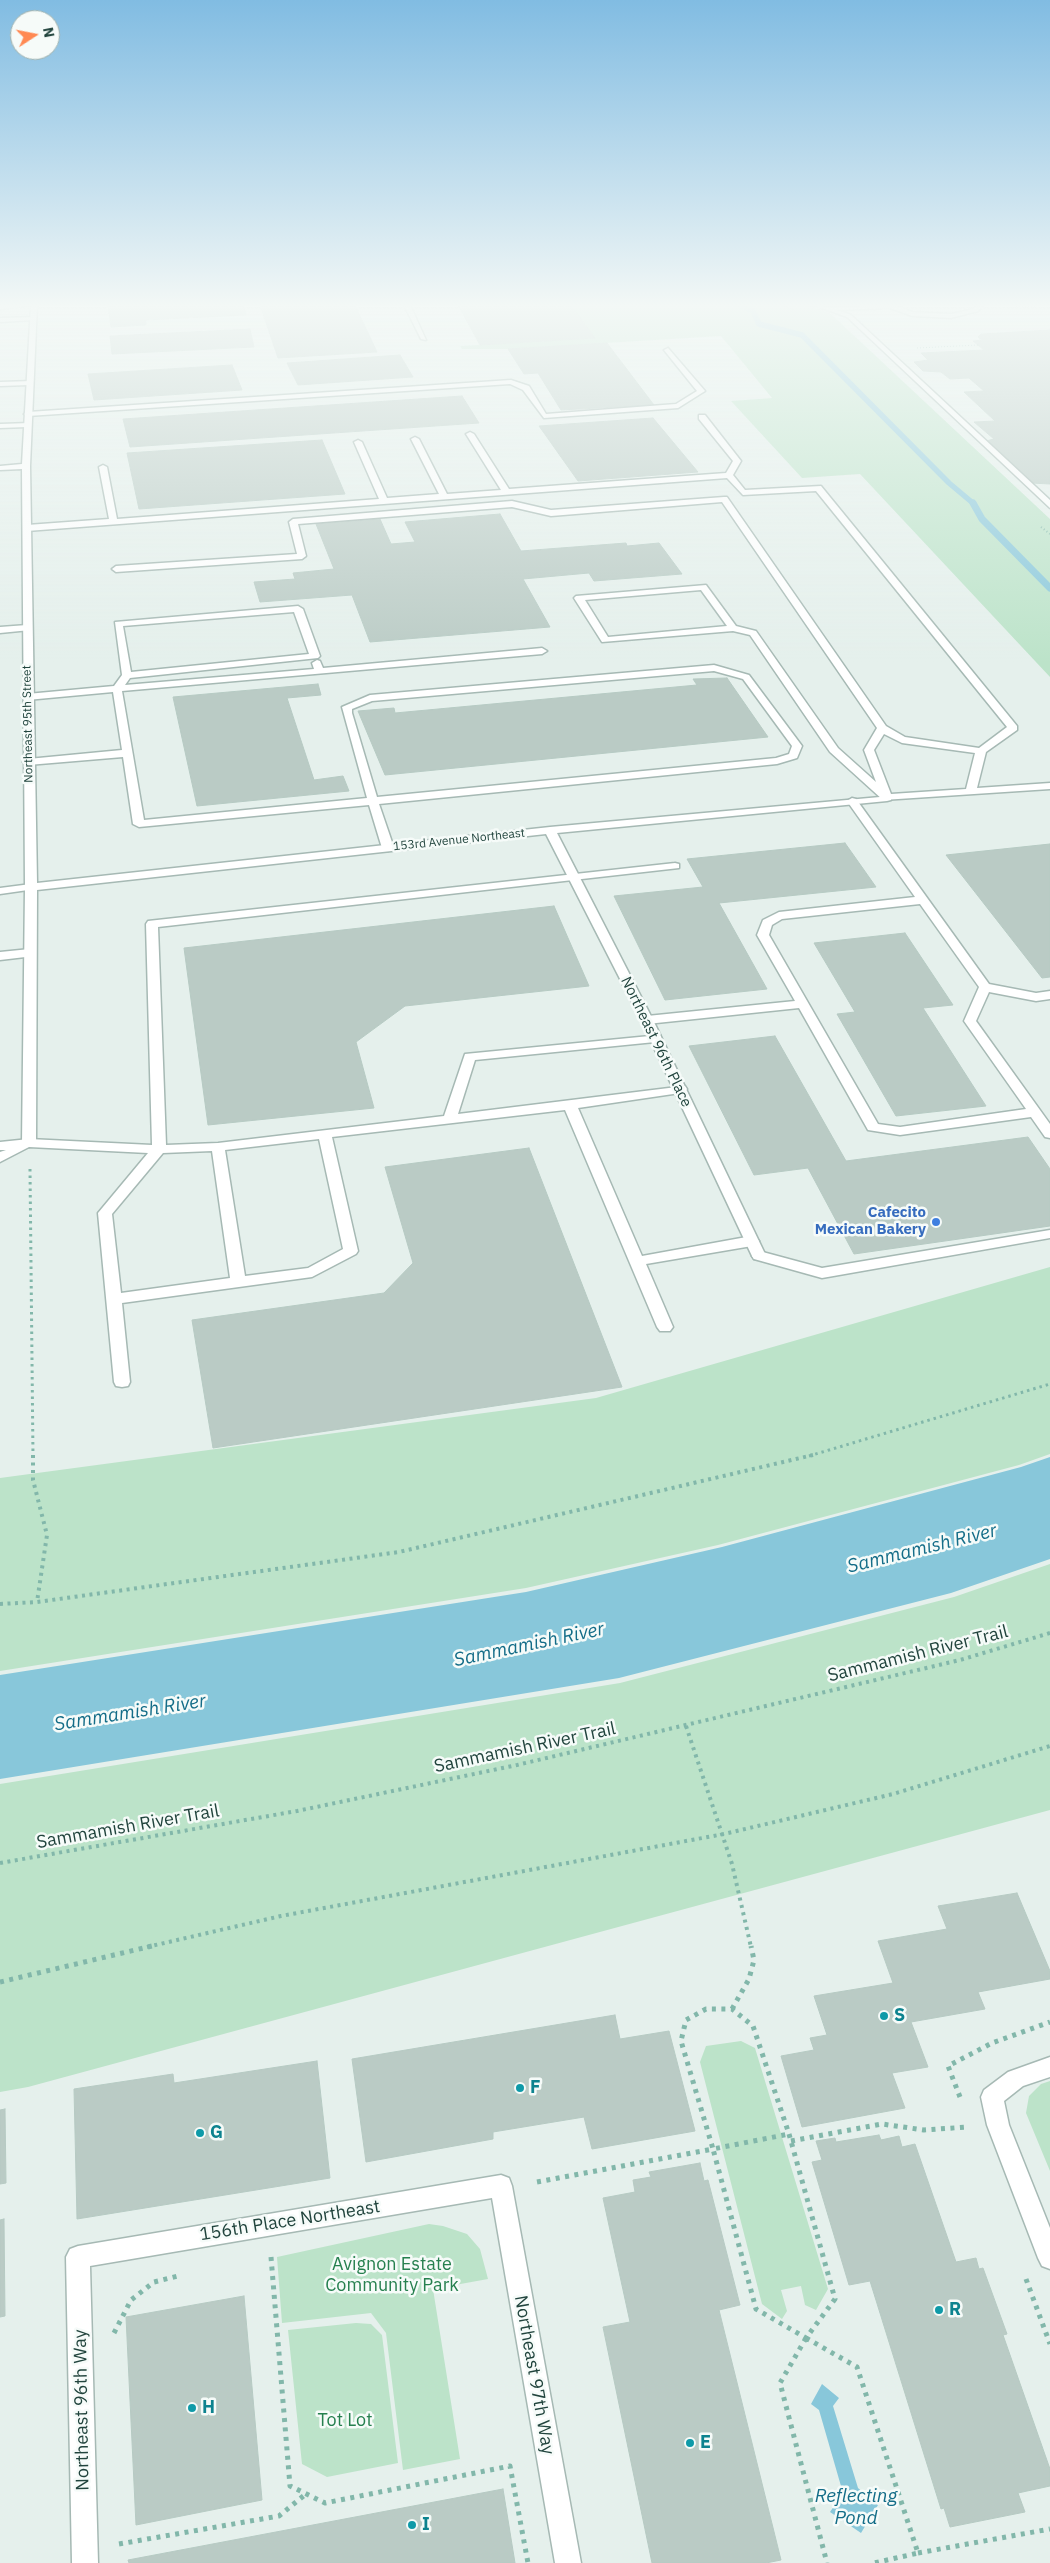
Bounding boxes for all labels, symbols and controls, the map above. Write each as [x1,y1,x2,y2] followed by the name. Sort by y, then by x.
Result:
[10,10,60,60] north arrow
[39,26,59,39] text: N
[20,665,36,783] street label: Northeast 95th Street
[392,826,526,854] street label: 153rd Avenue Northeast
[617,974,695,1110] street label: Northeast 96th Place
[815,1204,926,1239] place label: Cafecito Mexican Bakery
[930,1216,942,1228] marker: Cafecito Mexican Bakery
[845,1519,999,1579] water label: Sammamish River
[452,1618,606,1672] water label: Sammamish River
[826,1621,1010,1687] street label: Sammamish River Trail
[53,1690,207,1736] water label: Sammamish River
[432,1718,618,1778] street label: Sammamish River Trail
[35,1800,221,1854] street label: Sammamish River Trail
[894,2005,905,2027] place label: S
[878,2010,890,2022] marker: S
[530,2077,541,2099] place label: F
[514,2082,526,2094] marker: F
[210,2122,223,2144] place label: G
[194,2127,206,2139] marker: G
[198,2196,382,2246] street label: 156th Place Northeast
[325,2254,459,2296] park label: Avignon Estate Community Park
[509,2294,559,2456] street label: Northeast 97th Way
[949,2299,961,2321] place label: R
[933,2304,945,2316] marker: R
[70,2329,94,2491] street label: Northeast 96th Way
[202,2397,215,2419] place label: H
[186,2402,198,2414] marker: H
[317,2410,373,2432] park label: Tot Lot
[700,2432,711,2454] place label: E
[684,2437,696,2449] marker: E
[815,2486,897,2530] water label: Reflecting Pond
[422,2514,430,2536] place label: I
[406,2519,418,2531] marker: I

